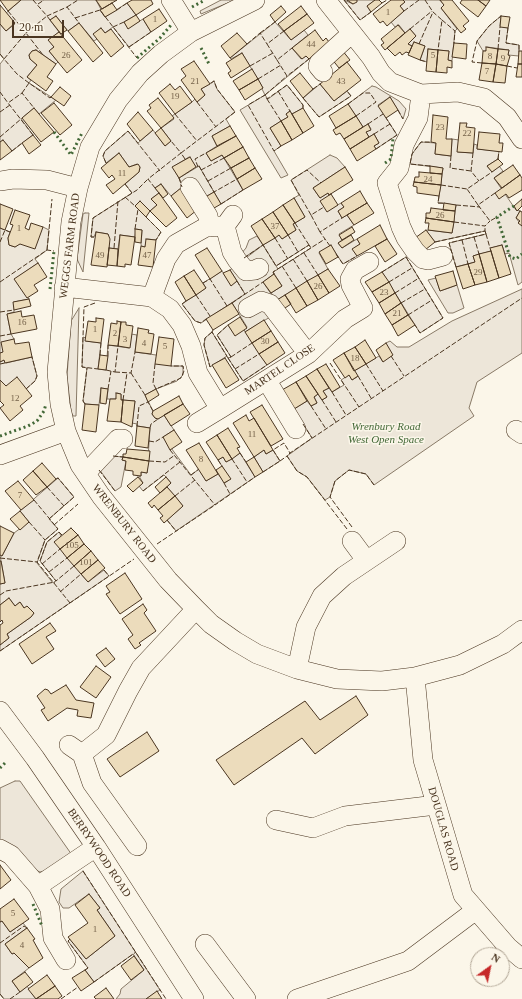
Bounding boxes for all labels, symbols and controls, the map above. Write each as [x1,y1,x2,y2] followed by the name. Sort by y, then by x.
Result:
[386,8,390,18] house number: 1
[14,12,66,38] scale bar
[153,15,157,25] house number: 1
[19,20,43,34] text: 20 m
[306,40,316,50] house number: 44
[62,51,70,61] house number: 26
[431,51,435,61] house number: 5
[488,52,492,62] house number: 8
[501,54,505,64] house number: 9
[485,67,489,77] house number: 7
[190,77,200,87] house number: 21
[336,77,346,87] house number: 43
[170,92,180,102] house number: 19
[436,123,444,133] house number: 23
[462,129,472,139] house number: 22
[118,169,126,179] house number: 11
[424,175,432,185] house number: 24
[57,193,83,299] street label: WEGGS FARM ROAD
[436,211,444,221] house number: 26
[270,222,280,232] house number: 37
[17,224,21,234] house number: 1
[96,251,104,261] house number: 49
[142,251,152,261] house number: 47
[474,268,482,278] house number: 29
[314,282,322,292] house number: 26
[380,288,388,298] house number: 23
[392,309,402,319] house number: 21
[18,318,26,328] house number: 16
[93,325,97,335] house number: 1
[113,329,117,339] house number: 2
[123,335,127,345] house number: 3
[260,337,270,347] house number: 30
[142,339,146,349] house number: 4
[163,342,167,352] house number: 5
[242,342,318,398] street label: MARTEL CLOSE
[350,354,360,364] house number: 18
[10,394,20,404] house number: 12
[348,420,424,446] park label: Wrenbury Road West Open Space
[248,430,256,440] house number: 11
[199,455,203,465] house number: 8
[89,482,159,566] street label: WRENBURY ROAD
[18,491,22,501] house number: 7
[65,541,79,551] house number: 105
[79,558,93,568] house number: 101
[425,786,461,872] street label: DOUGLAS ROAD
[64,806,134,900] street label: BERRYWOOD ROAD
[11,909,15,919] house number: 5
[93,925,97,935] house number: 1
[20,941,24,951] house number: 4
[470,947,510,987] north arrow
[489,951,503,965] text: N

